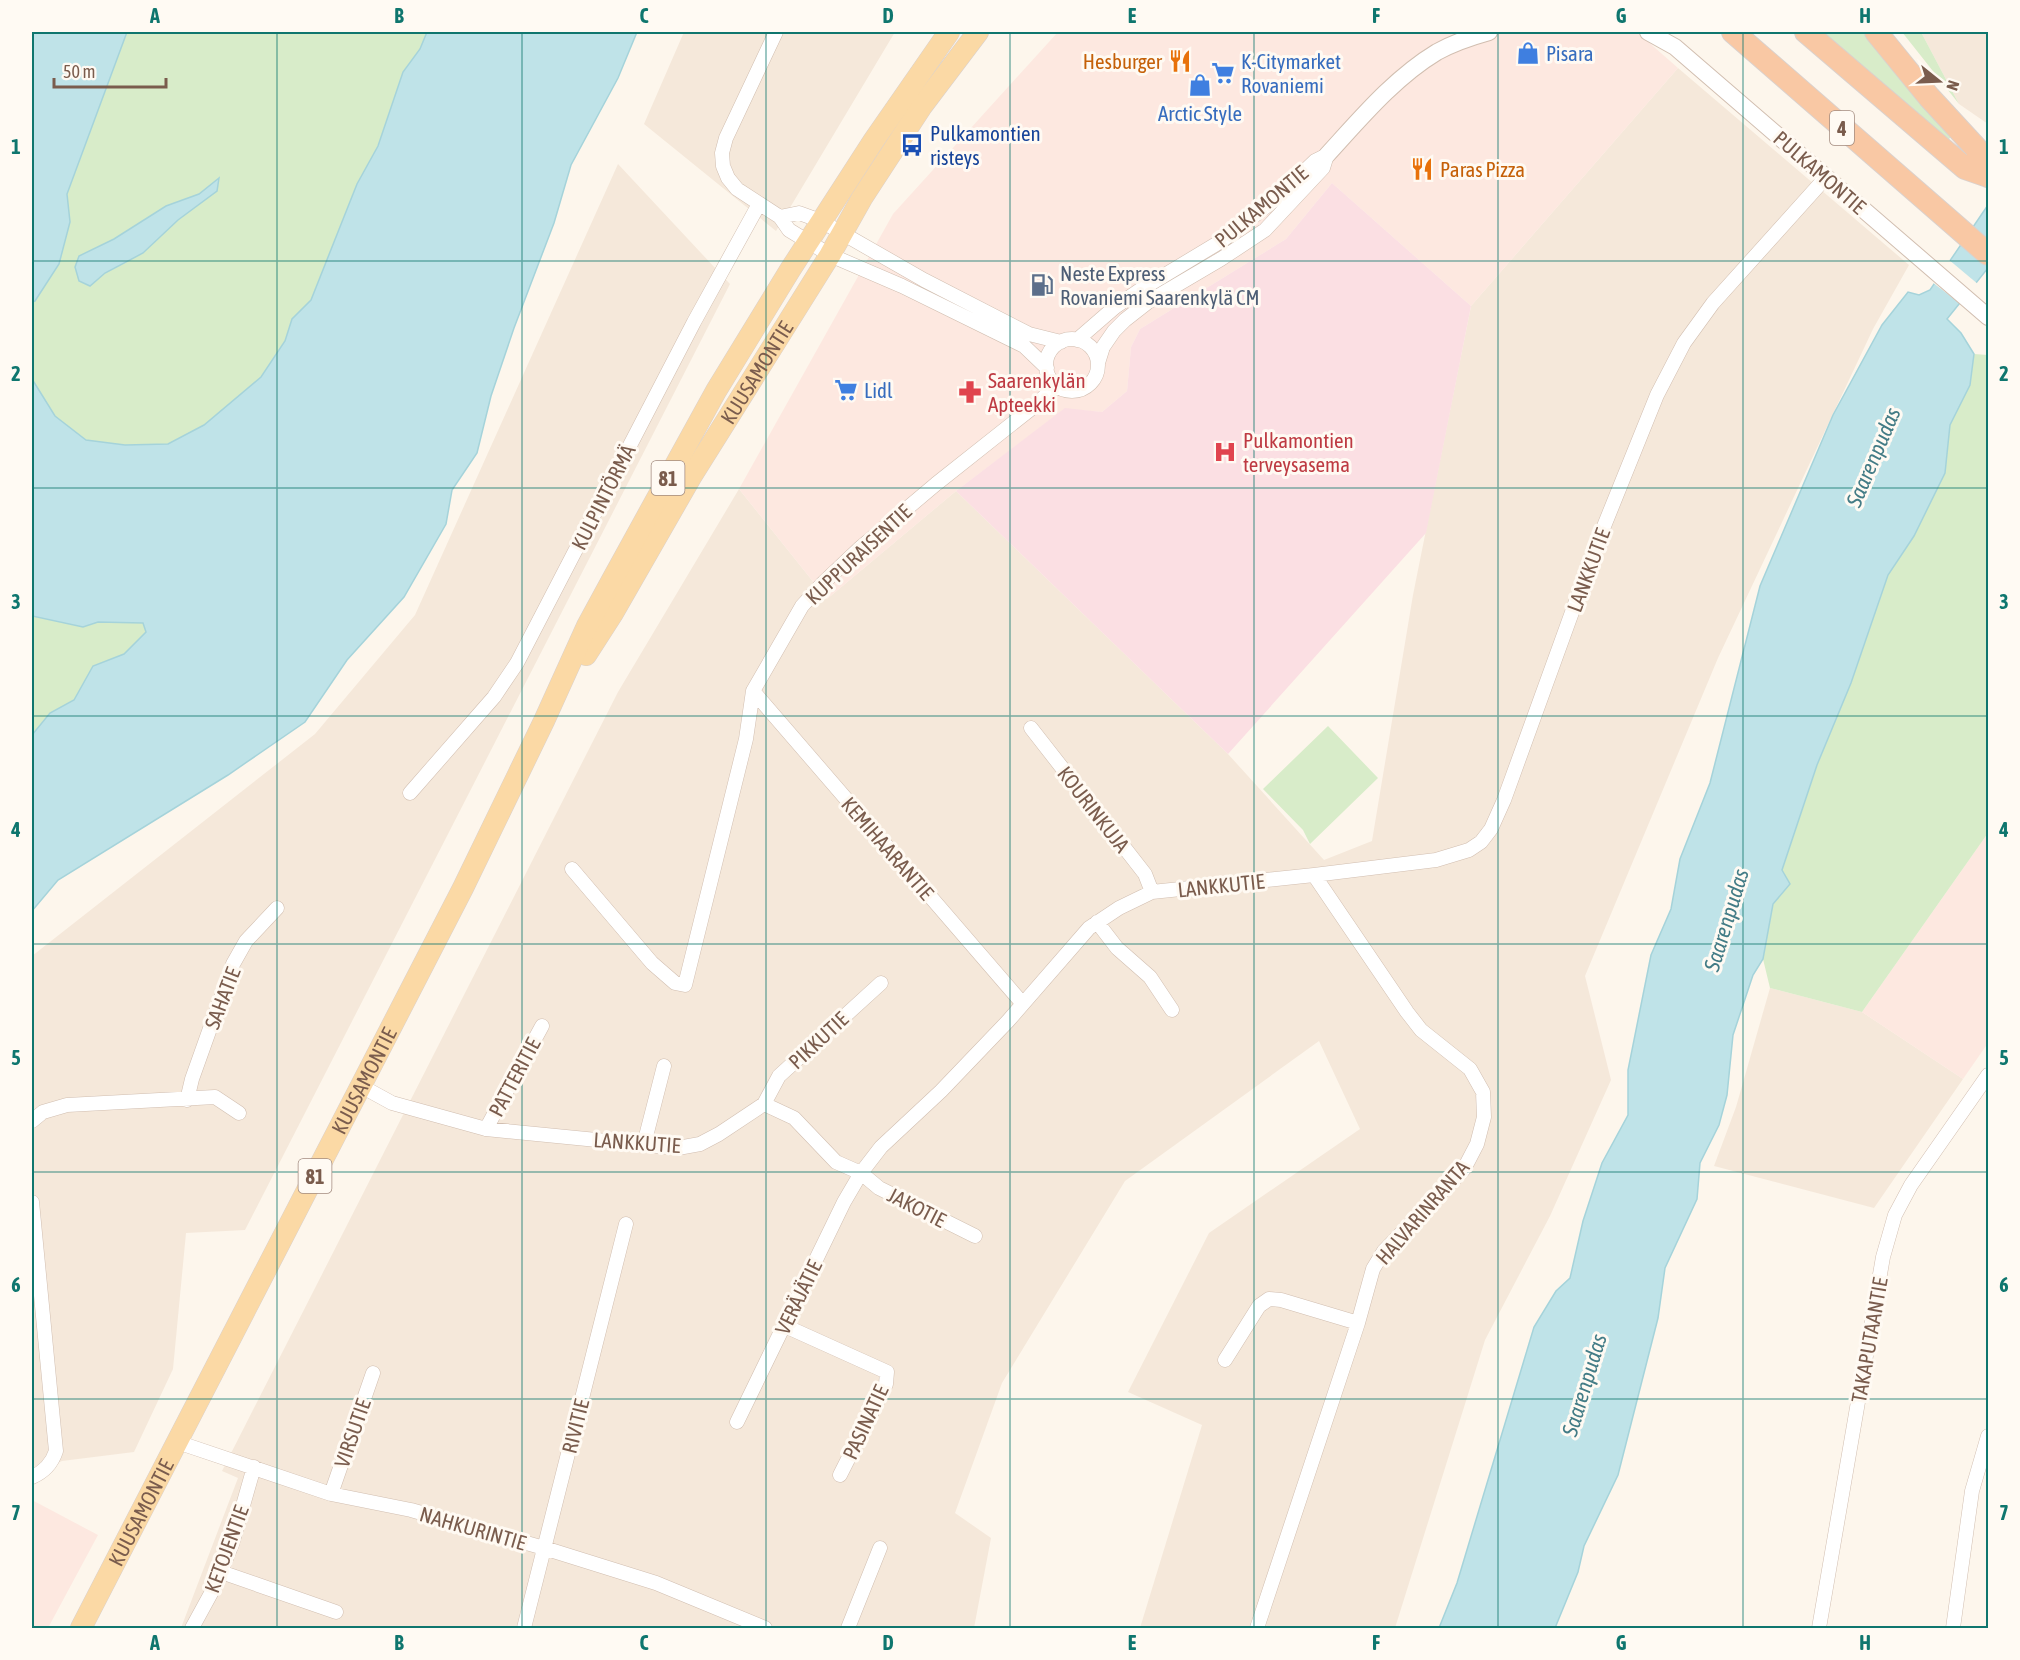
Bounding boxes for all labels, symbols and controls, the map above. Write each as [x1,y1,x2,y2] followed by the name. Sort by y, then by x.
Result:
[149,4,160,27] text: A
[394,4,404,27] text: B
[640,4,649,27] text: C
[882,4,894,27] text: D
[1128,4,1137,27] text: E
[1372,4,1380,27] text: F
[1616,4,1627,27] text: G
[1859,4,1871,27] text: H
[1515,40,1541,66] shop icon: Pisara
[1546,41,1593,65] place label: Pisara
[1167,48,1193,74] restaurant icon: Hesburger
[1083,49,1163,73] place label: Hesburger
[1241,49,1341,97] place label: K-Citymarket Rovaniemi
[54,51,166,89] scale bar
[1909,51,1969,111] north arrow
[1210,60,1236,86] supermarket icon: K-Citymarket Rovaniemi
[63,61,95,82] text: 50 m
[1187,72,1213,98] shop icon: Arctic Style
[1943,78,1963,93] text: N
[1158,101,1242,125] place label: Arctic Style
[1830,111,1854,145] road number: 4
[930,121,1041,169] place label: Pulkamontien risteys
[1769,126,1871,218] street label: PULKAMONTIE
[899,132,925,158] bus stop icon: Pulkamontien risteys
[11,135,21,158] text: 1
[1999,135,2009,158] text: 1
[1409,156,1435,182] restaurant icon: Paras Pizza
[1440,157,1525,181] place label: Paras Pizza
[1210,160,1312,252] street label: PULKAMONTIE
[1060,261,1260,309] place label: Neste Express Rovaniemi Saarenkylä CM
[1029,272,1055,298] fuel station icon: Neste Express Rovaniemi Saarenkylä CM
[715,317,798,428] street label: KUUSAMONTIE
[11,362,21,385] text: 2
[1999,362,2009,385] text: 2
[988,368,1086,416] place label: Saarenkylän Apteekki
[833,377,859,403] supermarket icon: Lidl
[864,378,893,402] place label: Lidl
[957,379,983,405] pharmacy icon: Saarenkylän Apteekki
[1840,403,1906,512] water label: Saarenpudas
[1243,428,1354,476] place label: Pulkamontien terveysasema
[1212,439,1238,465] hospital icon: Pulkamontien terveysasema
[566,440,640,554] street label: KULPINTÖRMÄ
[652,461,684,495] road number: 81
[800,499,916,609] street label: KUPPURAISENTIE
[1562,525,1614,615] street label: LANKKUTIE
[11,590,21,613] text: 3
[1999,590,2009,613] text: 3
[1053,761,1135,857] street label: KOURINKUJA
[837,792,939,904] street label: KEMIHAARANTIE
[10,818,21,841] text: 4
[1998,818,2009,841] text: 4
[1698,865,1754,975] water label: Saarenpudas
[1176,868,1266,901] street label: LANKKUTIE
[199,964,245,1032] street label: SAHATIE
[783,1007,853,1073] street label: PIKKUTIE
[326,1023,401,1138] street label: KUUSAMONTIE
[483,1034,545,1120] street label: PATTERITIE
[11,1046,21,1069] text: 5
[1999,1046,2009,1069] text: 5
[593,1127,681,1157] street label: LANKKUTIE
[1370,1155,1474,1269] street label: HALVARINRANTA
[298,1159,332,1193] road number: 81
[884,1182,950,1232] street label: JAKOTIE
[770,1256,826,1338] street label: VERÄJÄTIE
[11,1273,21,1296] text: 6
[1999,1273,2009,1296] text: 6
[1846,1275,1892,1405] street label: TAKAPUTAANTIE
[1556,1330,1612,1440] water label: Saarenpudas
[837,1381,893,1463] street label: PASINATIE
[329,1396,375,1470] street label: VIRSUTIE
[557,1396,593,1456] street label: RIVITIE
[103,1455,178,1570] street label: KUUSAMONTIE
[11,1501,21,1524] text: 7
[417,1501,529,1555] street label: NAHKURINTIE
[1999,1501,2009,1524] text: 7
[199,1502,253,1596] street label: KETOJENTIE
[149,1631,160,1654] text: A
[394,1631,404,1654] text: B
[640,1631,649,1654] text: C
[882,1631,894,1654] text: D
[1128,1631,1137,1654] text: E
[1372,1631,1380,1654] text: F
[1616,1631,1627,1654] text: G
[1859,1631,1871,1654] text: H

